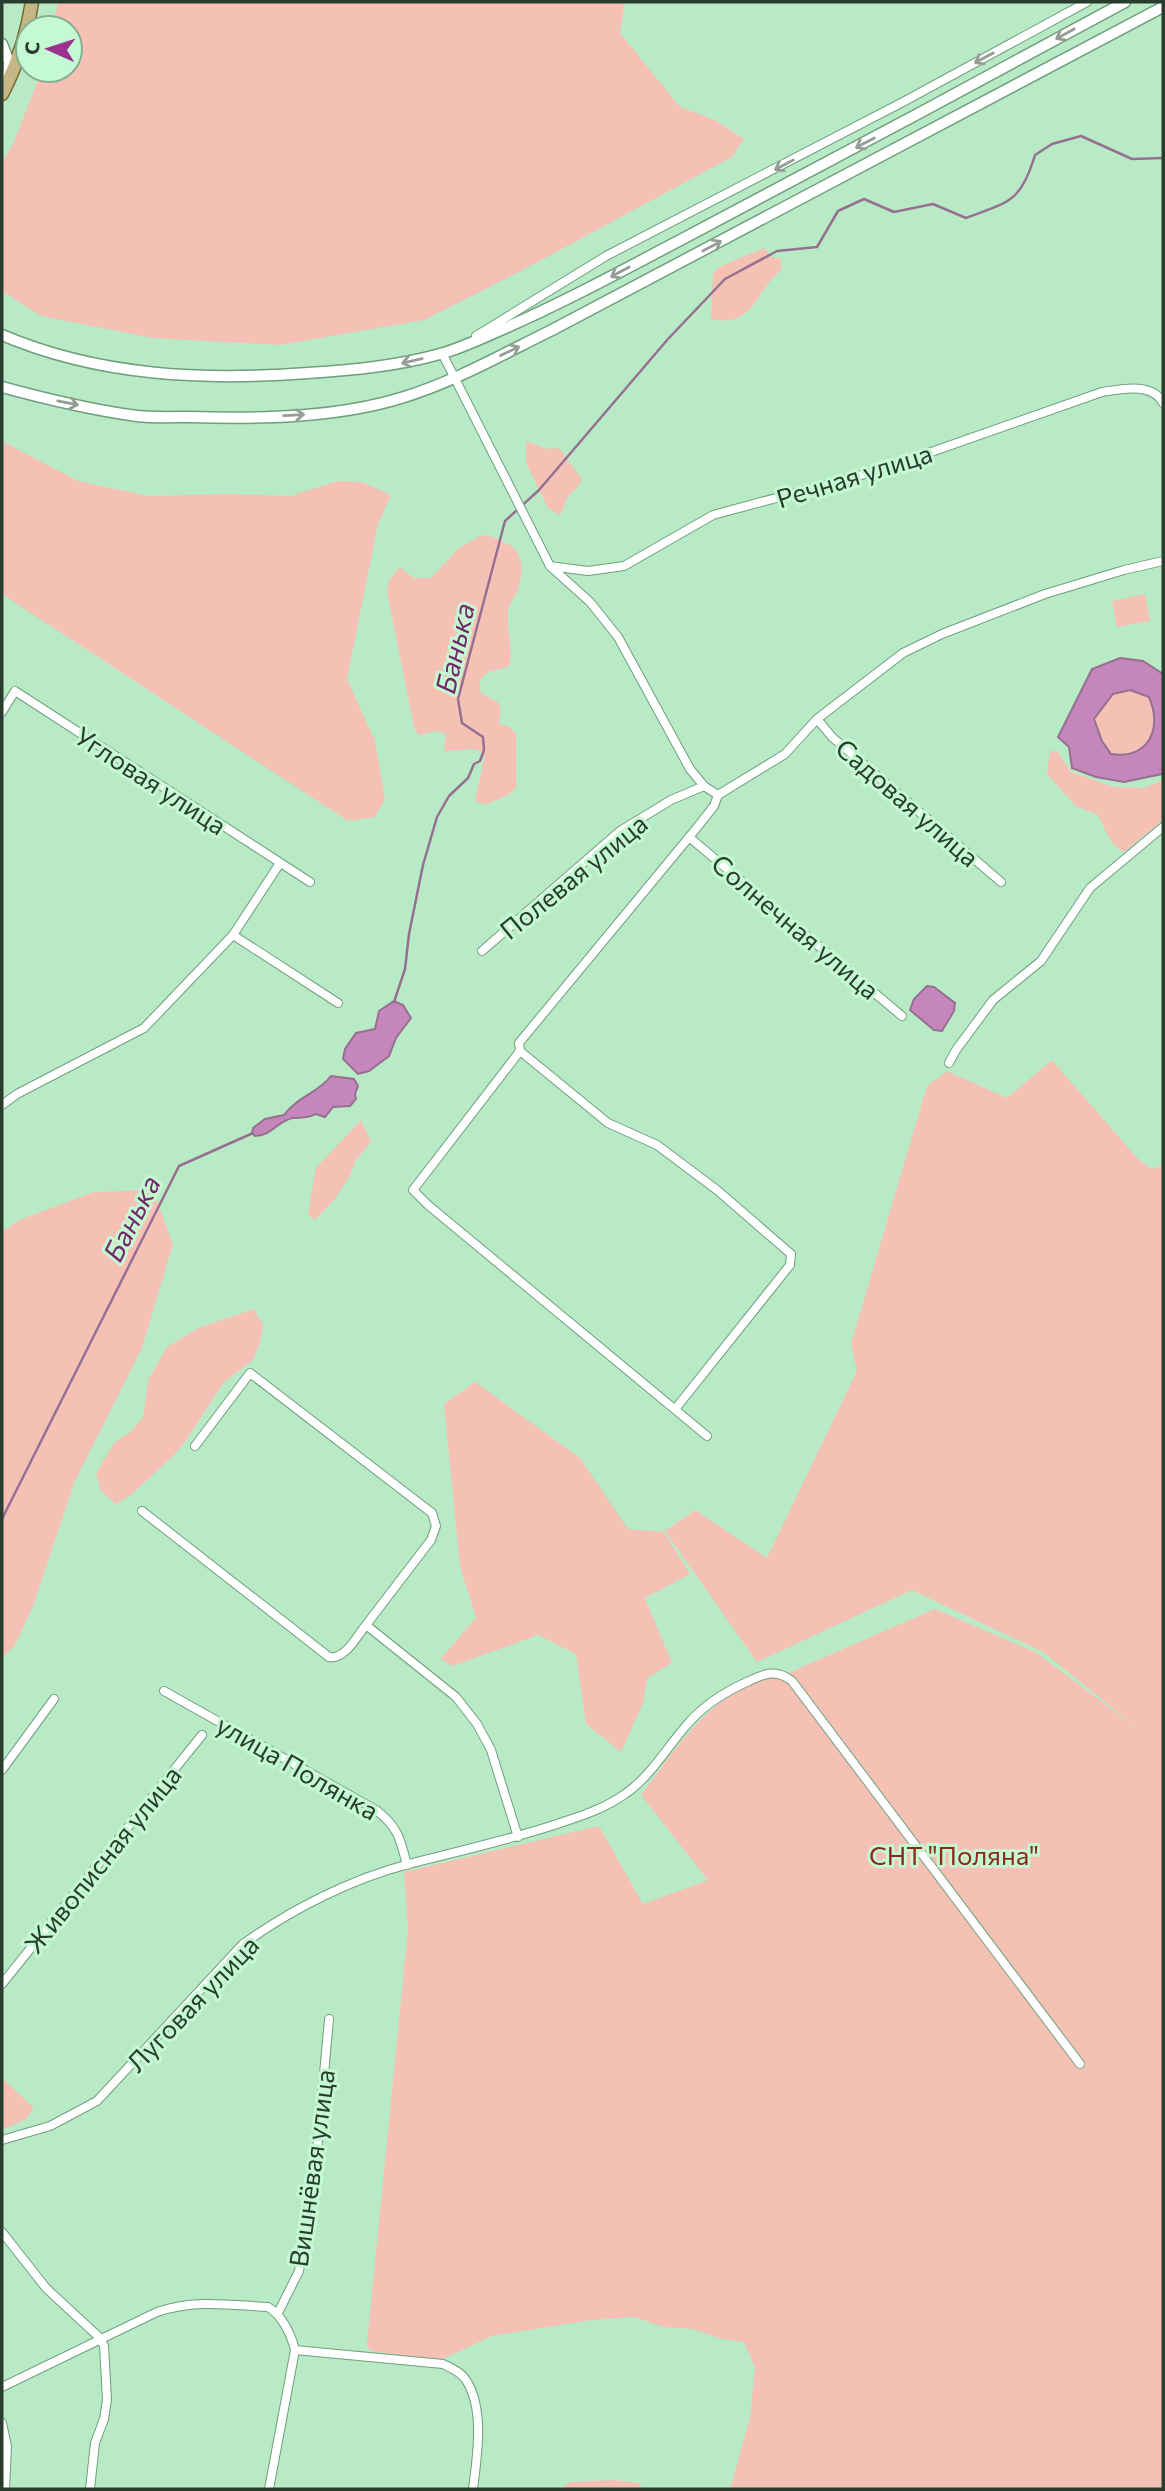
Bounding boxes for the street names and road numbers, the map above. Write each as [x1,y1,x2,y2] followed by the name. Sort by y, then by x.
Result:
[772,437,936,513] street label: Речная улица
[69,720,233,840] street label: Угловая улица
[830,732,986,872] street label: Садовая улица
[493,807,653,945] street label: Полевая улица
[706,847,886,1005] street label: Солнечная улица
[212,1708,384,1826] street label: улица Полянка
[17,1759,187,1959] street label: Живописная улица
[119,1929,265,2077] street label: Луговая улица
[282,2067,340,2269] street label: Вишнёвая улица

